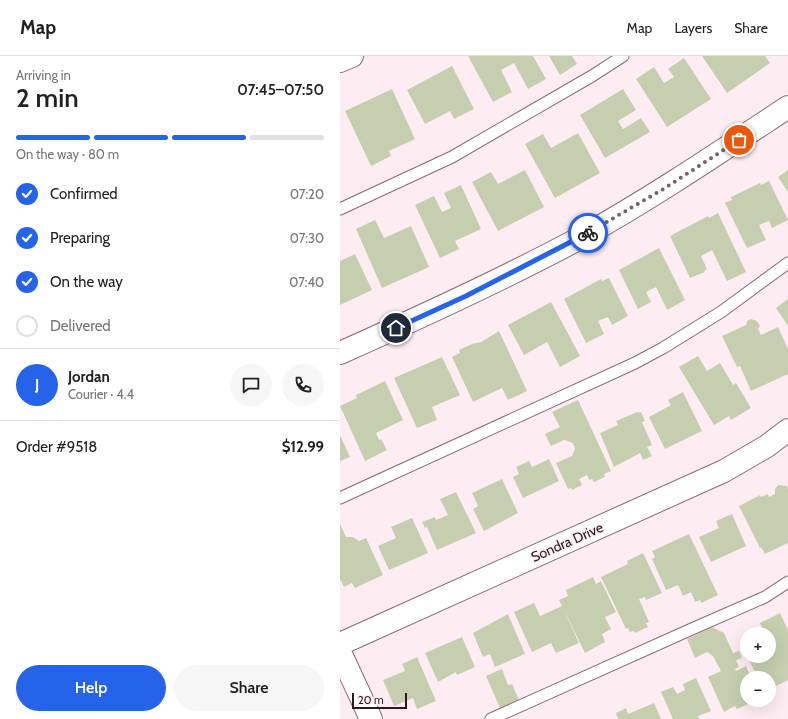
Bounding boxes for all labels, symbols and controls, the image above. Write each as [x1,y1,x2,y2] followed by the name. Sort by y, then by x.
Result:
[20,16,56,39] text: Map
[627,19,652,37] text: Map
[674,19,712,37] text: Layers
[734,19,768,37] text: Share
[16,67,71,83] text: Arriving in
[237,81,324,99] text: 07:45–07:50
[16,82,79,114] text: 2 min
[722,123,756,157] pin
[728,129,750,151] icon: bag
[16,146,119,162] text: On the way · 80 m
[16,183,38,205] icon: check
[50,185,118,203] text: Confirmed
[290,186,324,202] text: 07:20
[568,213,608,253] courier
[577,222,599,244] icon: bike
[16,227,38,249] icon: check
[50,229,110,247] text: Preparing
[290,230,324,246] text: 07:30
[16,271,38,293] icon: check
[50,273,123,291] text: On the way
[289,274,324,290] text: 07:40
[379,311,413,345] pin
[50,317,111,335] text: Delivered
[385,317,407,339] icon: home
[230,364,272,406] button: chat
[282,364,324,406] button: phone
[68,368,110,386] text: Jordan
[35,376,39,394] text: J
[68,386,134,402] text: Courier · 4.4
[16,438,97,456] text: Order #9518
[282,438,324,456] text: $12.99
[528,518,606,566] street label: Sondra Drive
[740,627,776,707] map controls
[740,627,776,663] button: +
[16,665,166,711] button: Help
[174,665,324,711] button: Share
[740,671,776,707] button: −
[352,691,407,710] scale bar
[358,693,384,707] text: 20 m

